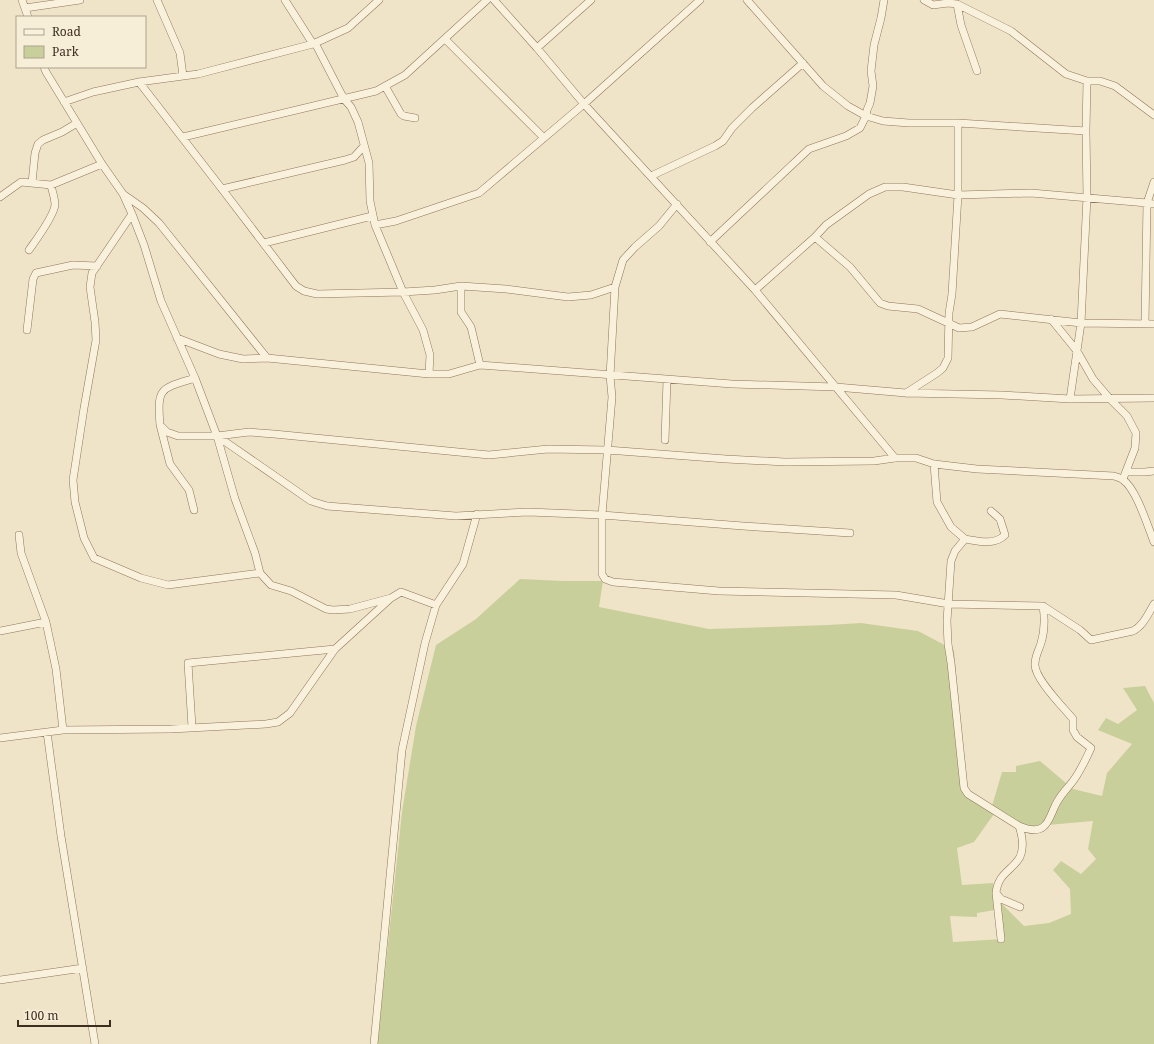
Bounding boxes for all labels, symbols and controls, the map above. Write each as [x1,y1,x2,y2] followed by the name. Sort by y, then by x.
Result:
[16,16,146,68] legend
[52,23,82,40] text: Road
[52,43,80,60] text: Park
[18,1002,110,1028] scale bar
[24,1007,59,1024] text: 100 m

